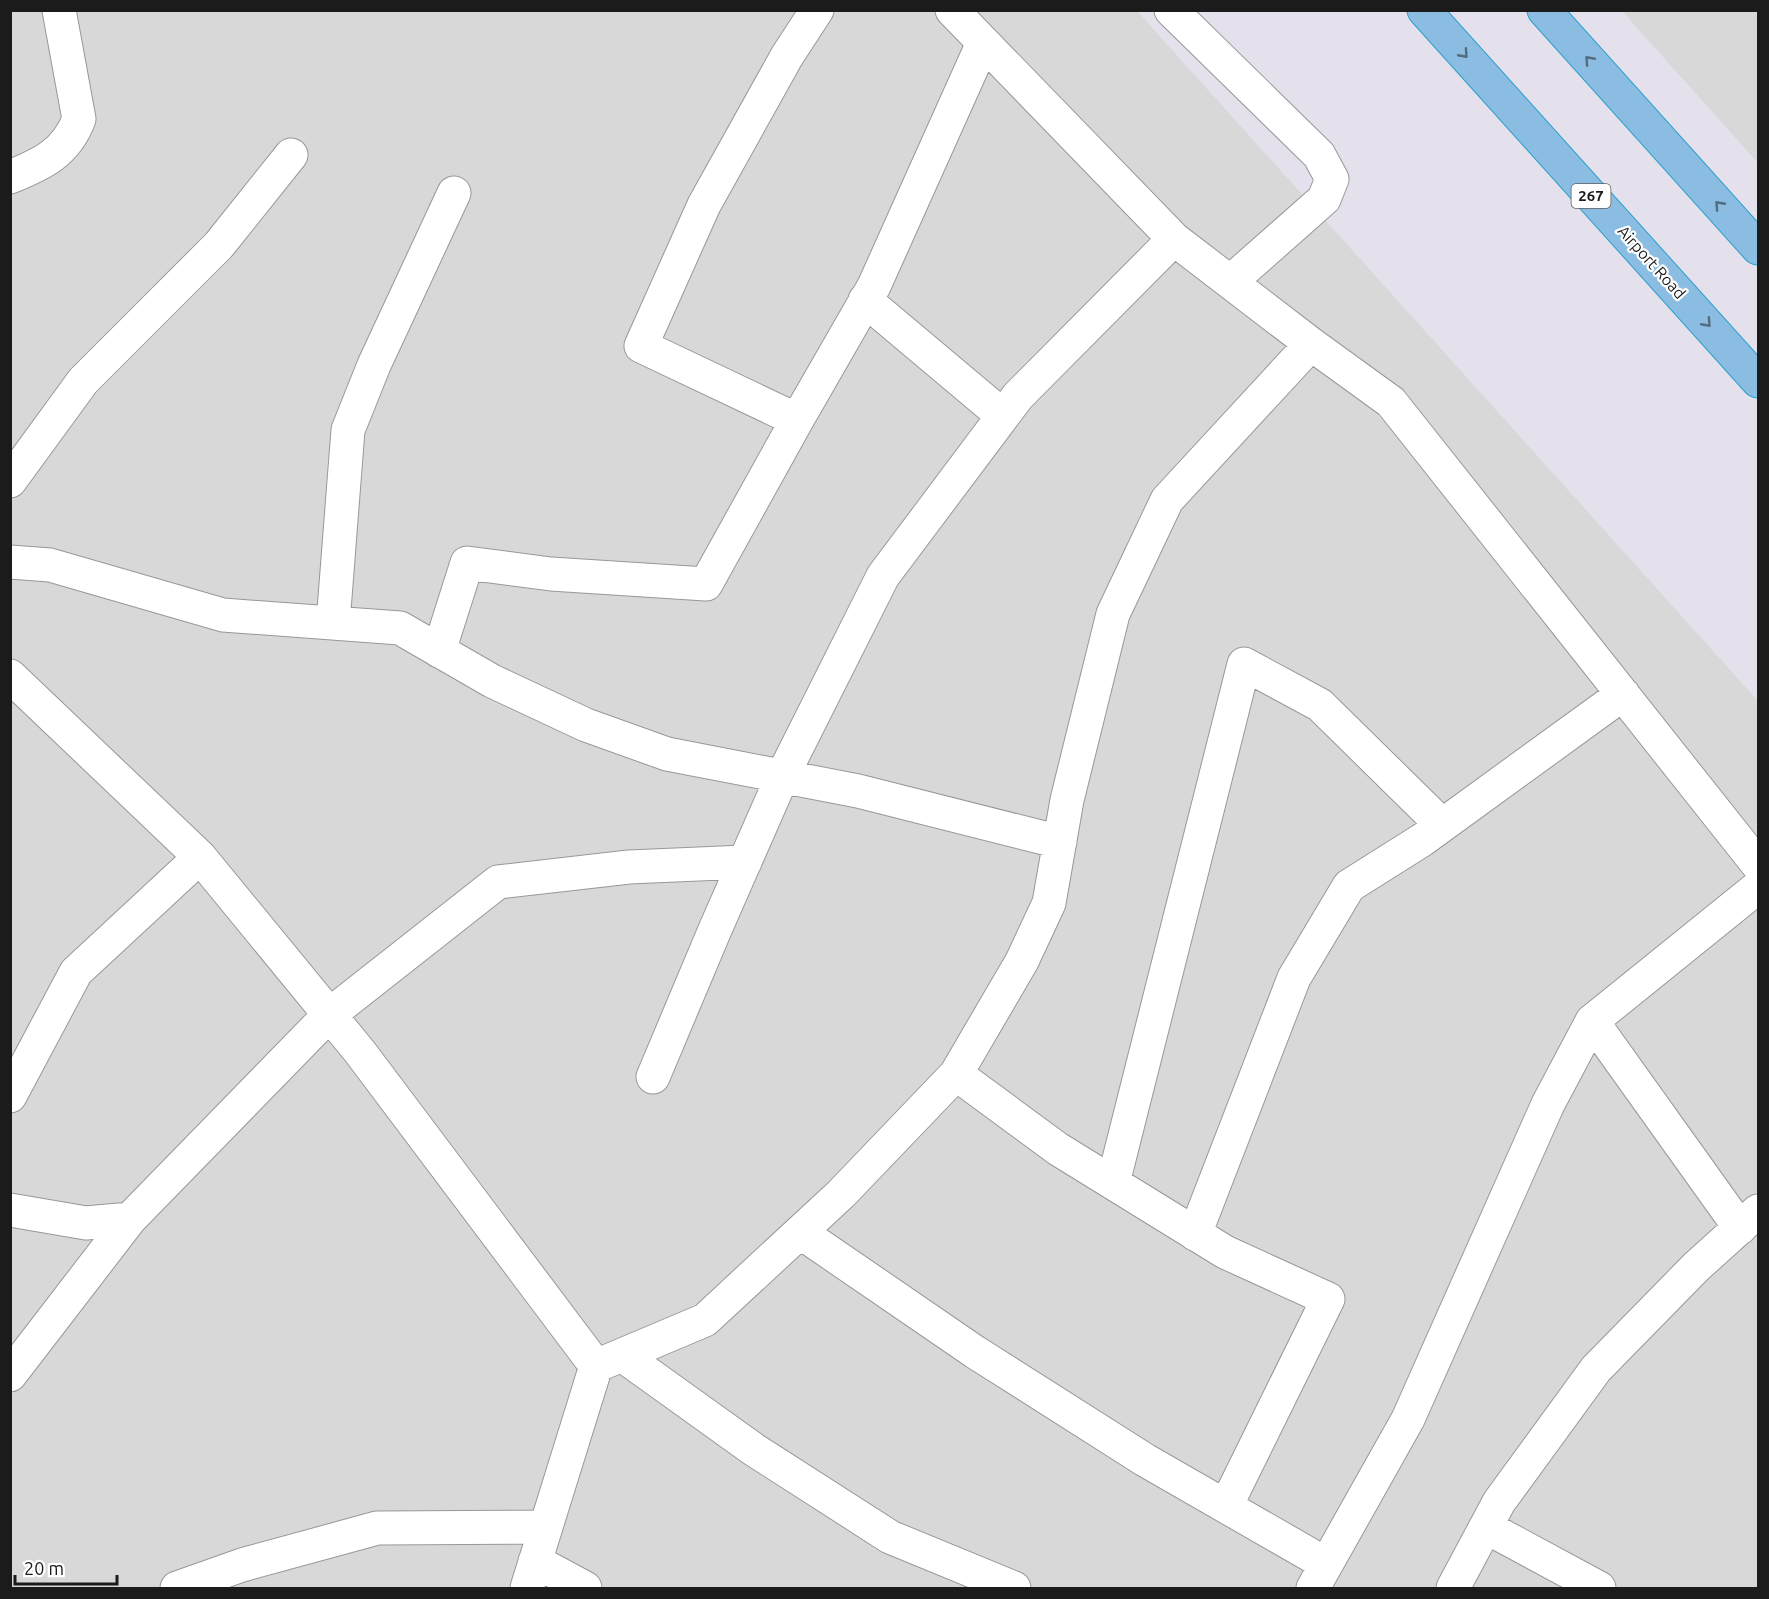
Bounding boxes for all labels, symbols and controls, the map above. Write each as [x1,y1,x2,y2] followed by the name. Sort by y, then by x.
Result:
[1457,47,1468,58] one-way arrow
[1585,56,1596,67] one-way arrow
[1572,184,1610,208] road number: 267
[1715,201,1726,212] one-way arrow
[1615,222,1689,302] street label: Airport Road
[1700,317,1711,327] one-way arrow
[15,1548,117,1586] scale bar
[24,1558,64,1578] text: 20 m

